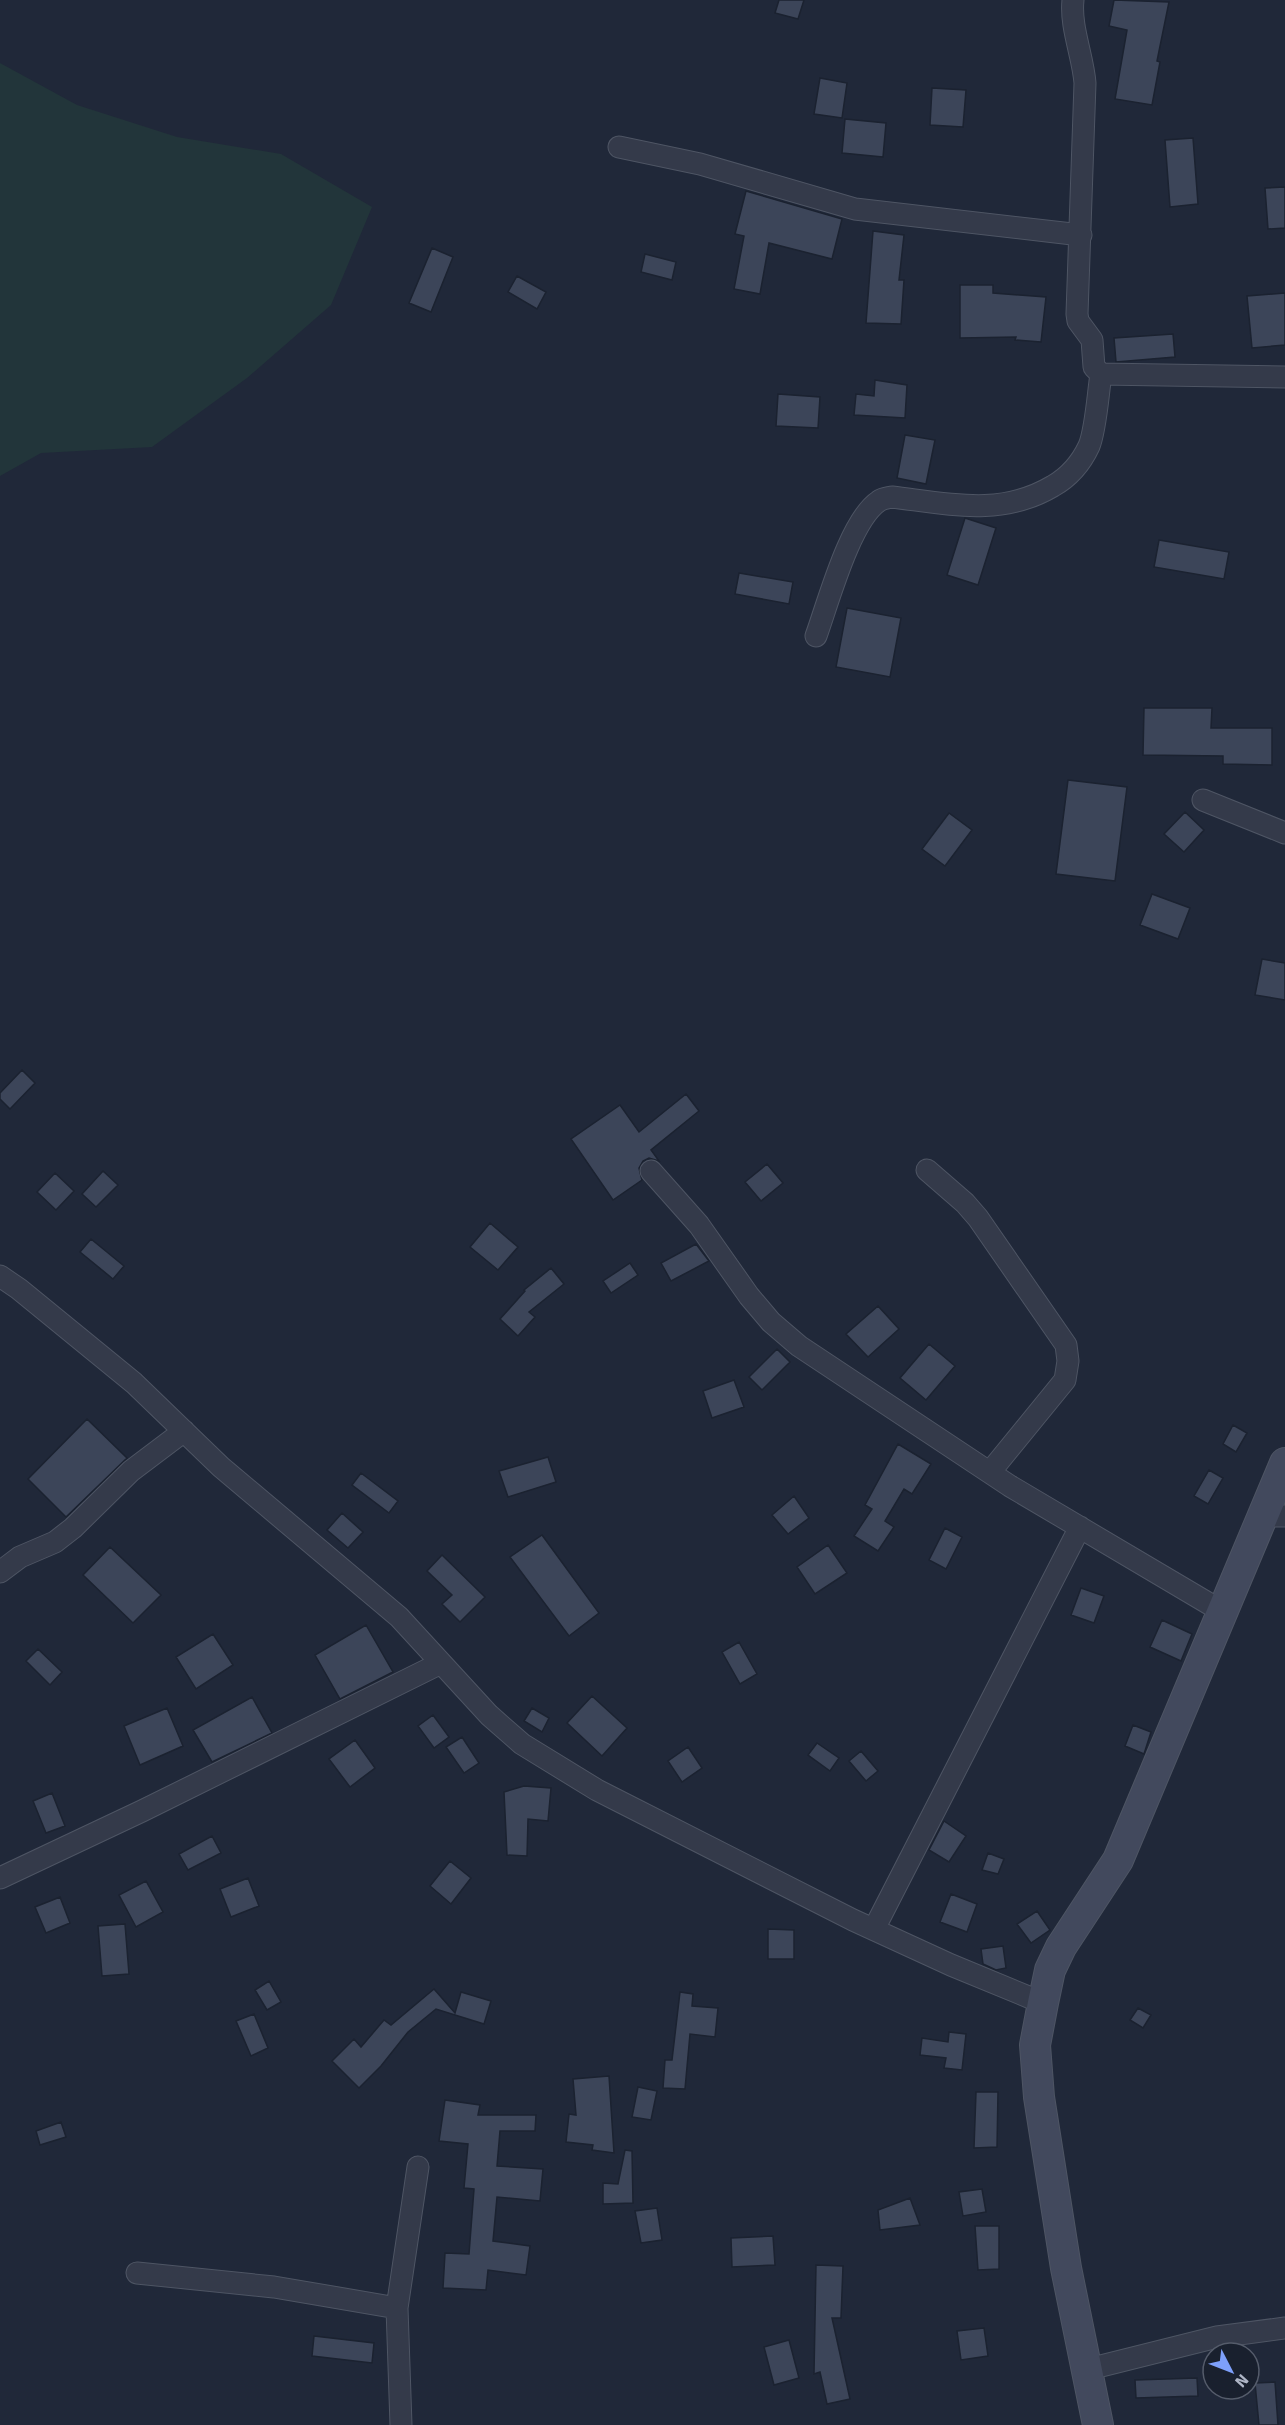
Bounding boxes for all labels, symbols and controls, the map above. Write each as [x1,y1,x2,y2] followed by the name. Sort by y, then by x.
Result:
[1201,2341,1261,2401] north arrow
[1230,2370,1253,2391] text: N

